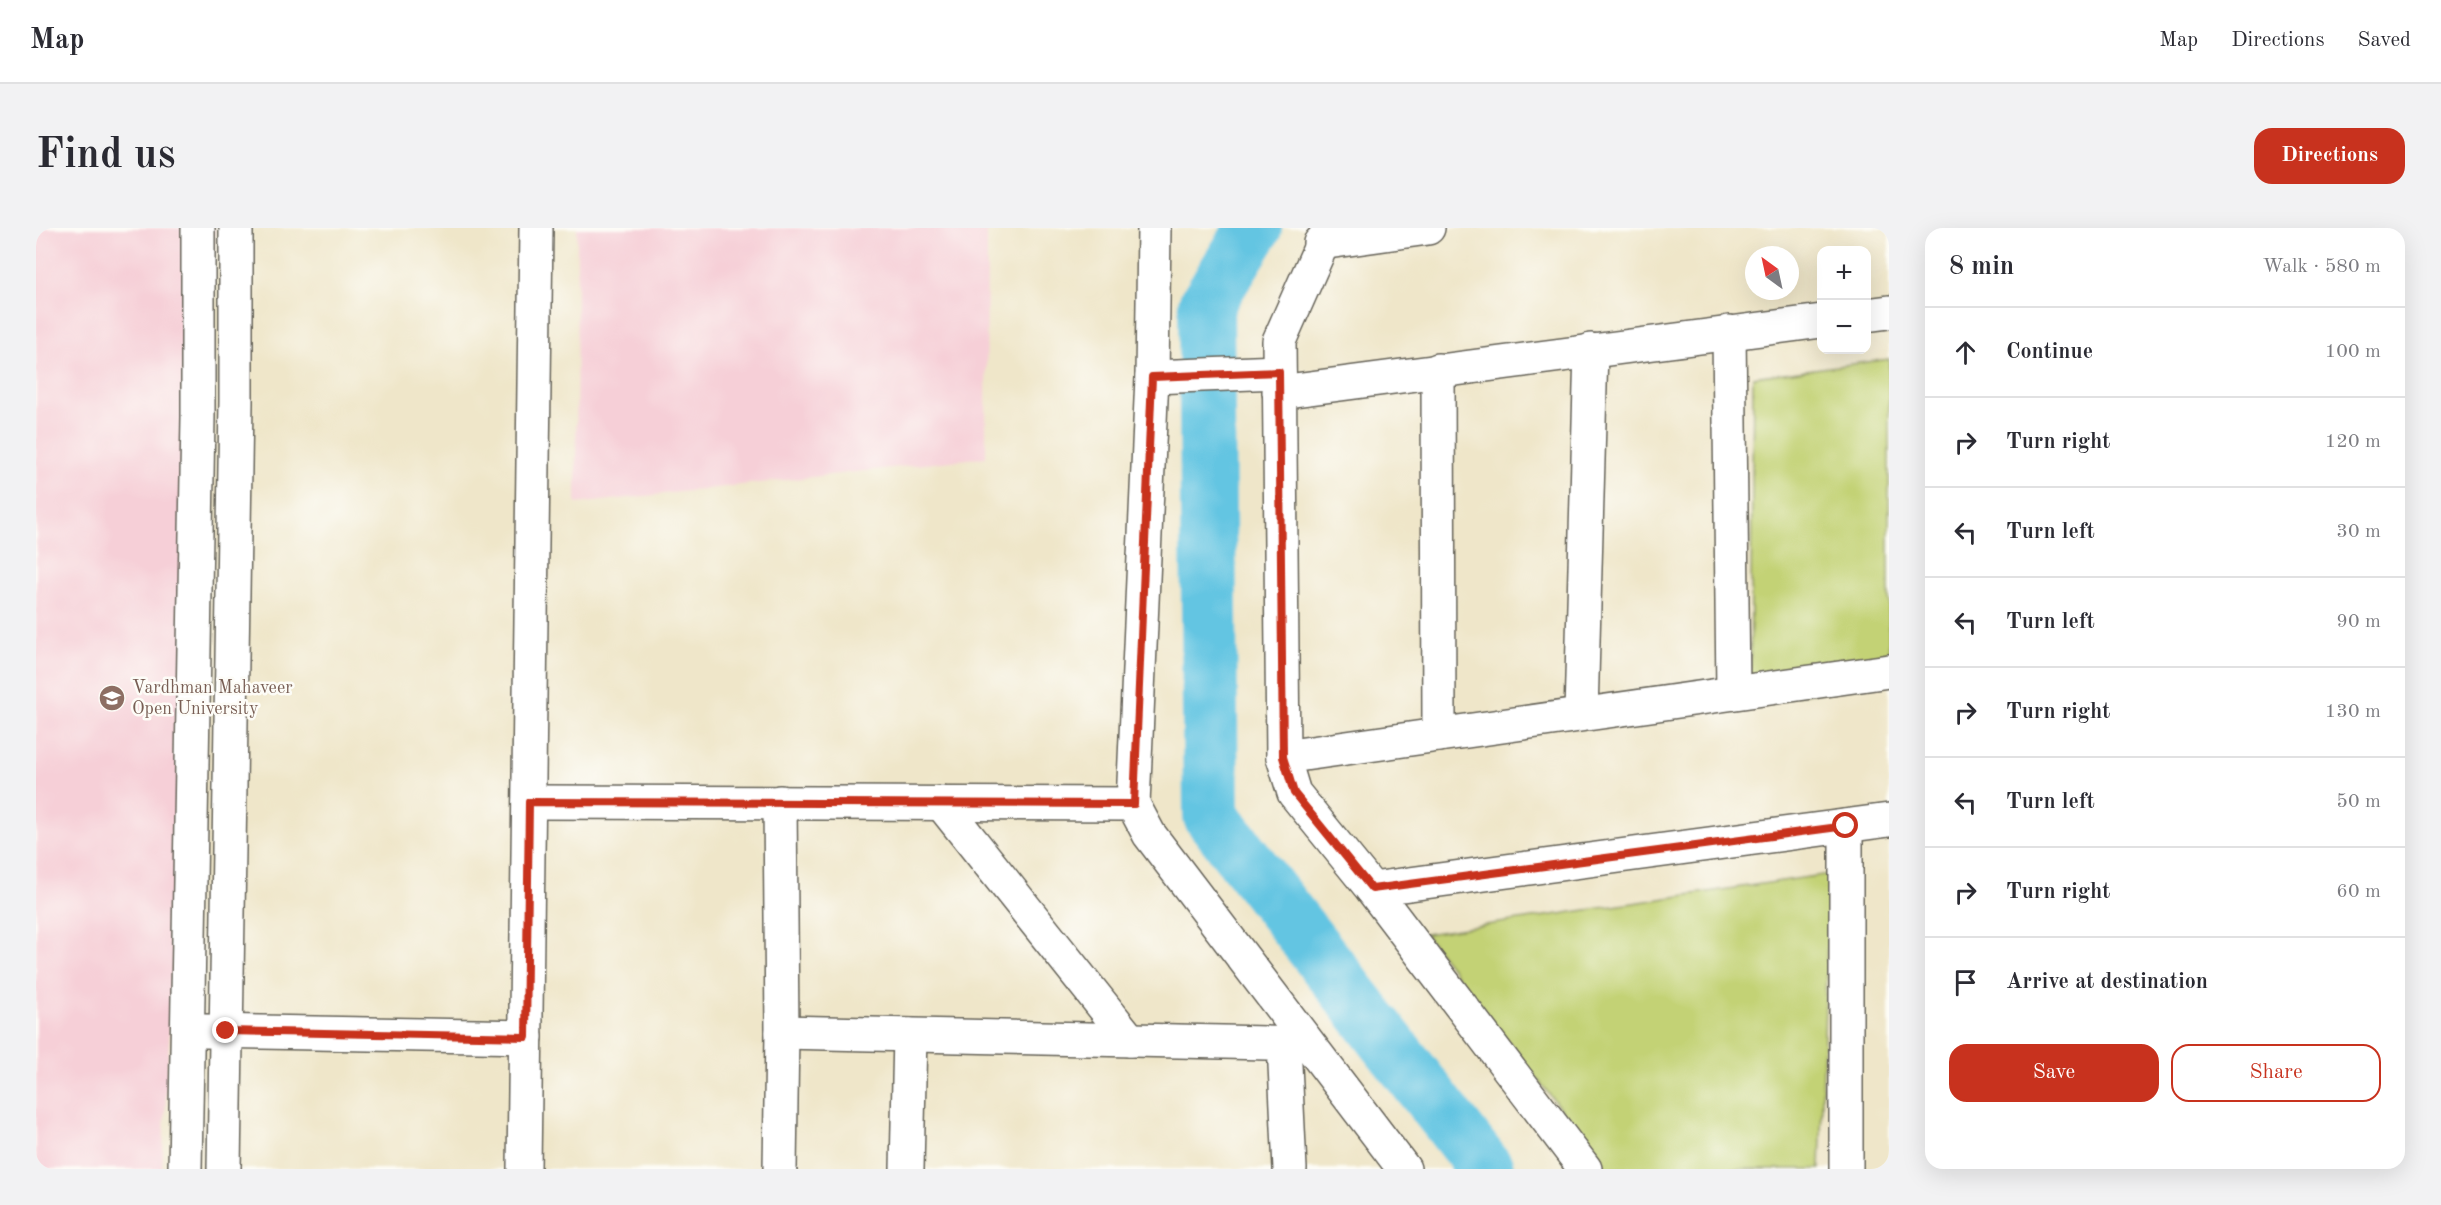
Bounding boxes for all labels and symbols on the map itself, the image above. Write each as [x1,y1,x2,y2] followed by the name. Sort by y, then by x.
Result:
[1745,246,1799,300] north arrow
[132,679,293,718] place label: Vardhman Mahaveer Open University
[97,683,127,713] school or university icon: Vardhman Mahaveer Open University
[1832,812,1858,838] route start
[212,1017,238,1043] route end

